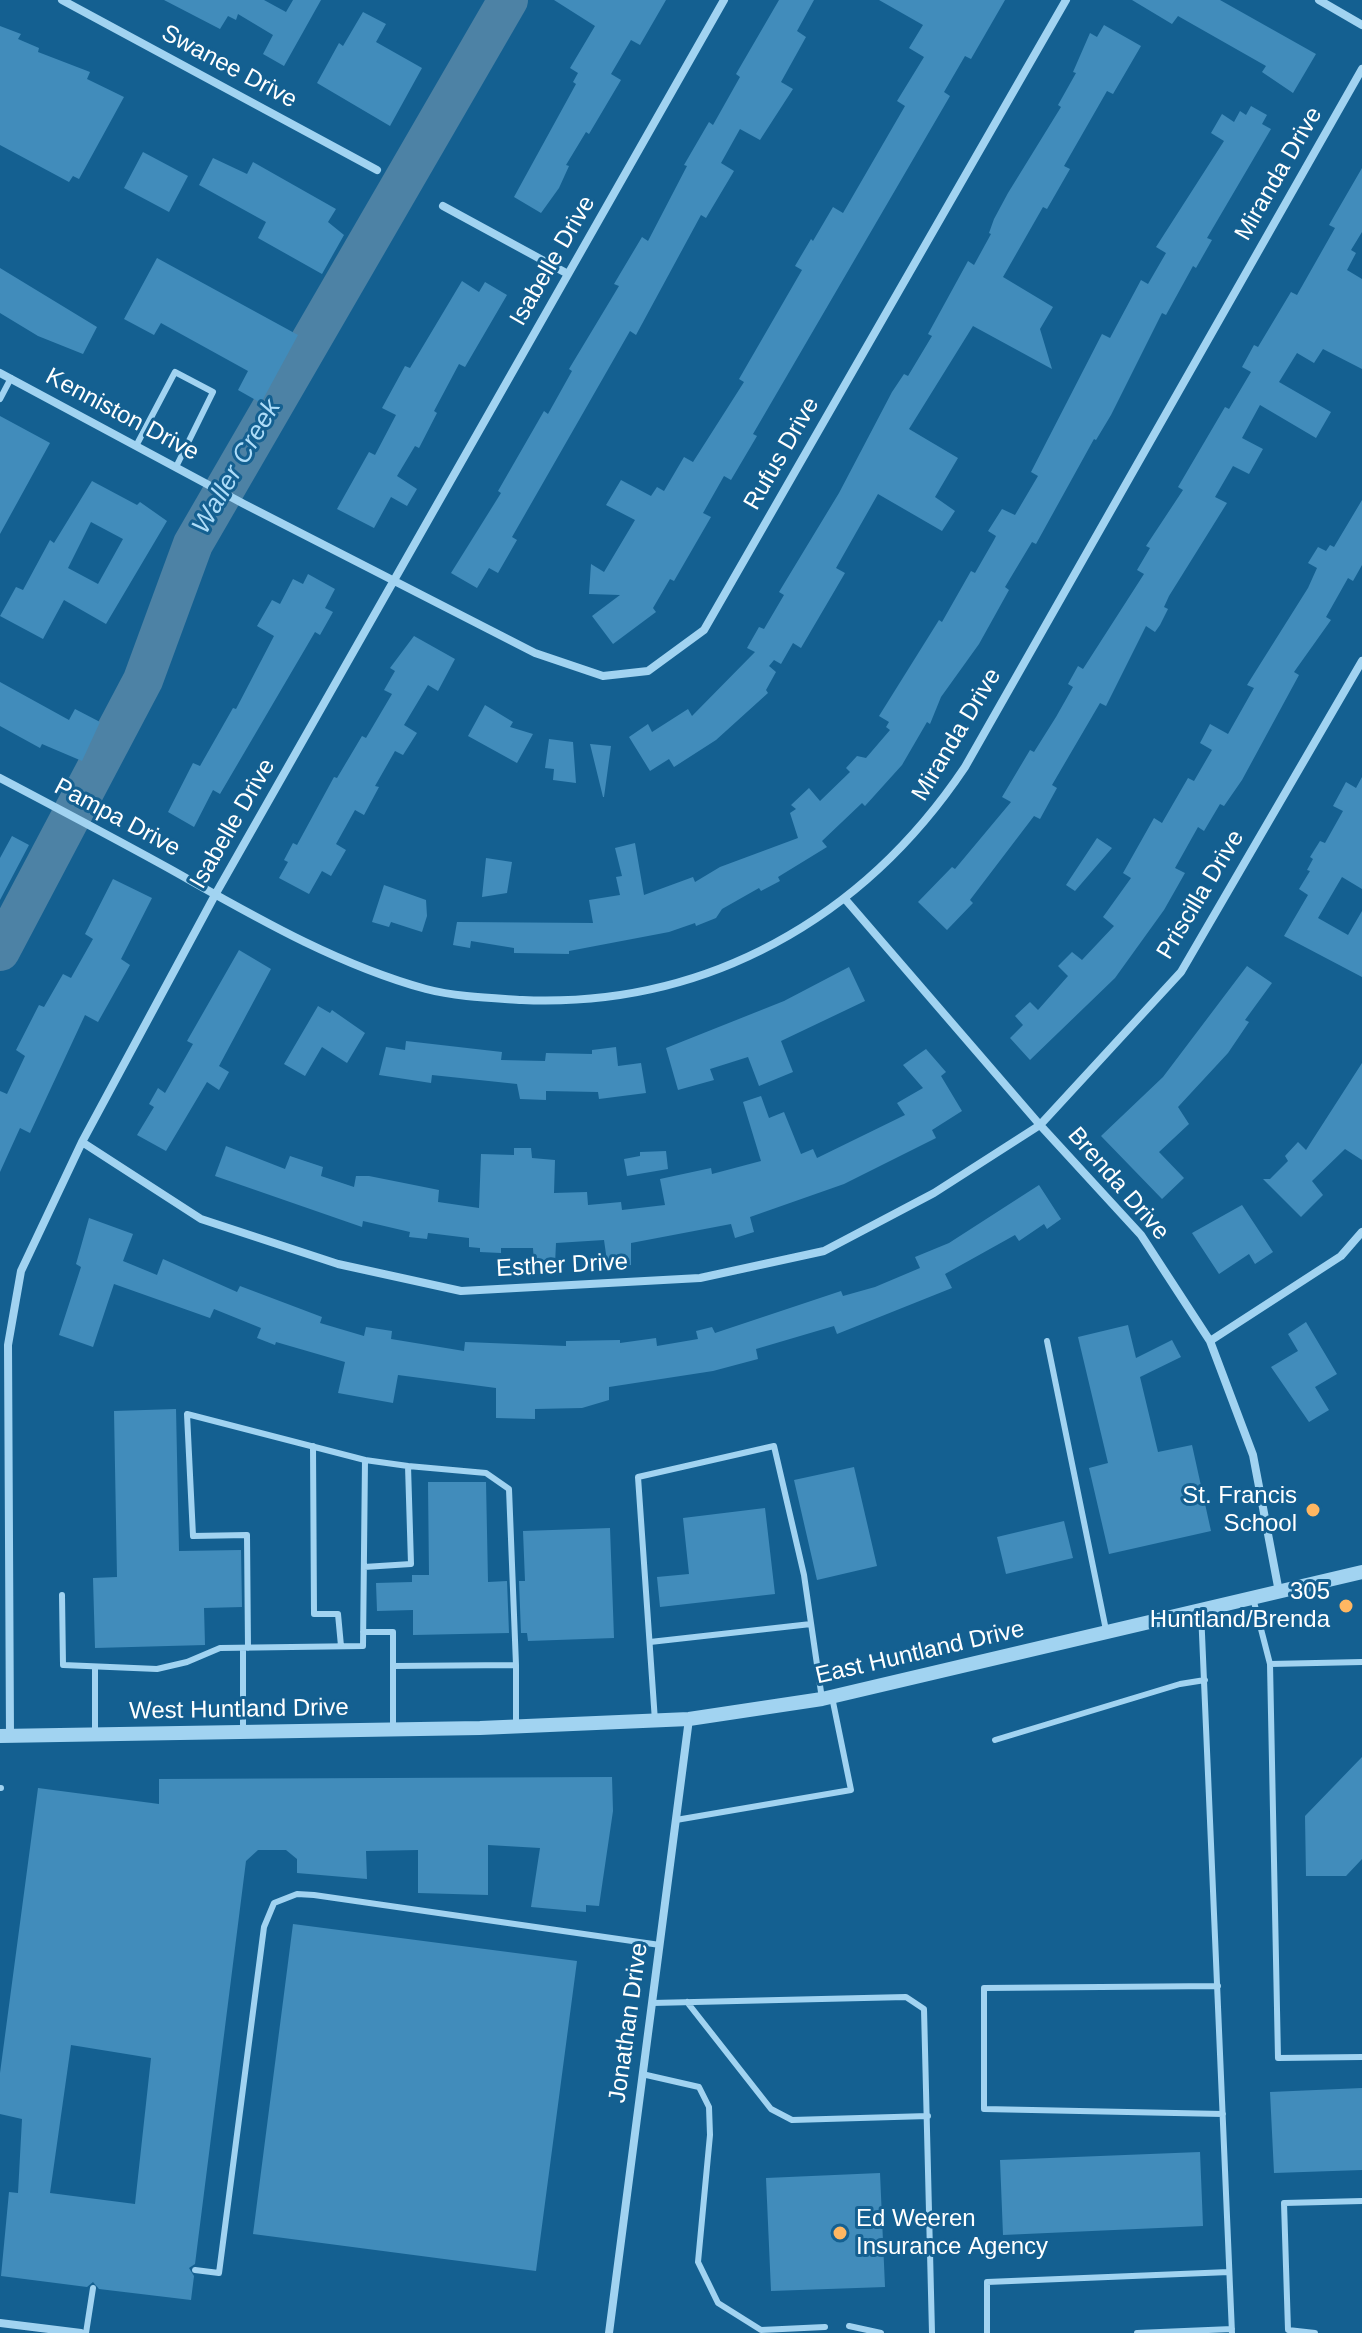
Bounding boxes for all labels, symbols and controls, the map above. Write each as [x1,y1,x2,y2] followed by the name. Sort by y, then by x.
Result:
[156,19,302,115] street label: Swanee Drive
[1229,102,1329,246] street label: Miranda Drive
[504,191,602,331] street label: Isabelle Drive
[40,363,204,467] street label: Kenniston Drive
[738,393,826,515] street label: Rufus Drive
[186,394,288,540] water label: Waller Creek
[906,664,1008,806] street label: Miranda Drive
[184,754,282,894] street label: Isabelle Drive
[49,773,185,863] street label: Pampa Drive
[1151,825,1251,965] street label: Priscilla Drive
[1061,1122,1175,1246] street label: Brenda Drive
[495,1248,629,1284] street label: Esther Drive
[1182,1482,1297,1538] place label: St. Francis School
[1304,1501,1322,1519] marker: St. Francis School
[1150,1578,1330,1634] place label: 305 Huntland/Brenda
[1337,1597,1355,1615] marker: 305 Huntland/Brenda
[813,1615,1027,1691] street label: East Huntland Drive
[129,1694,349,1726] street label: West Huntland Drive
[604,1941,654,2105] street label: Jonathan Drive
[856,2205,1048,2261] place label: Ed Weeren Insurance Agency
[831,2224,849,2242] marker: Ed Weeren Insurance Agency

